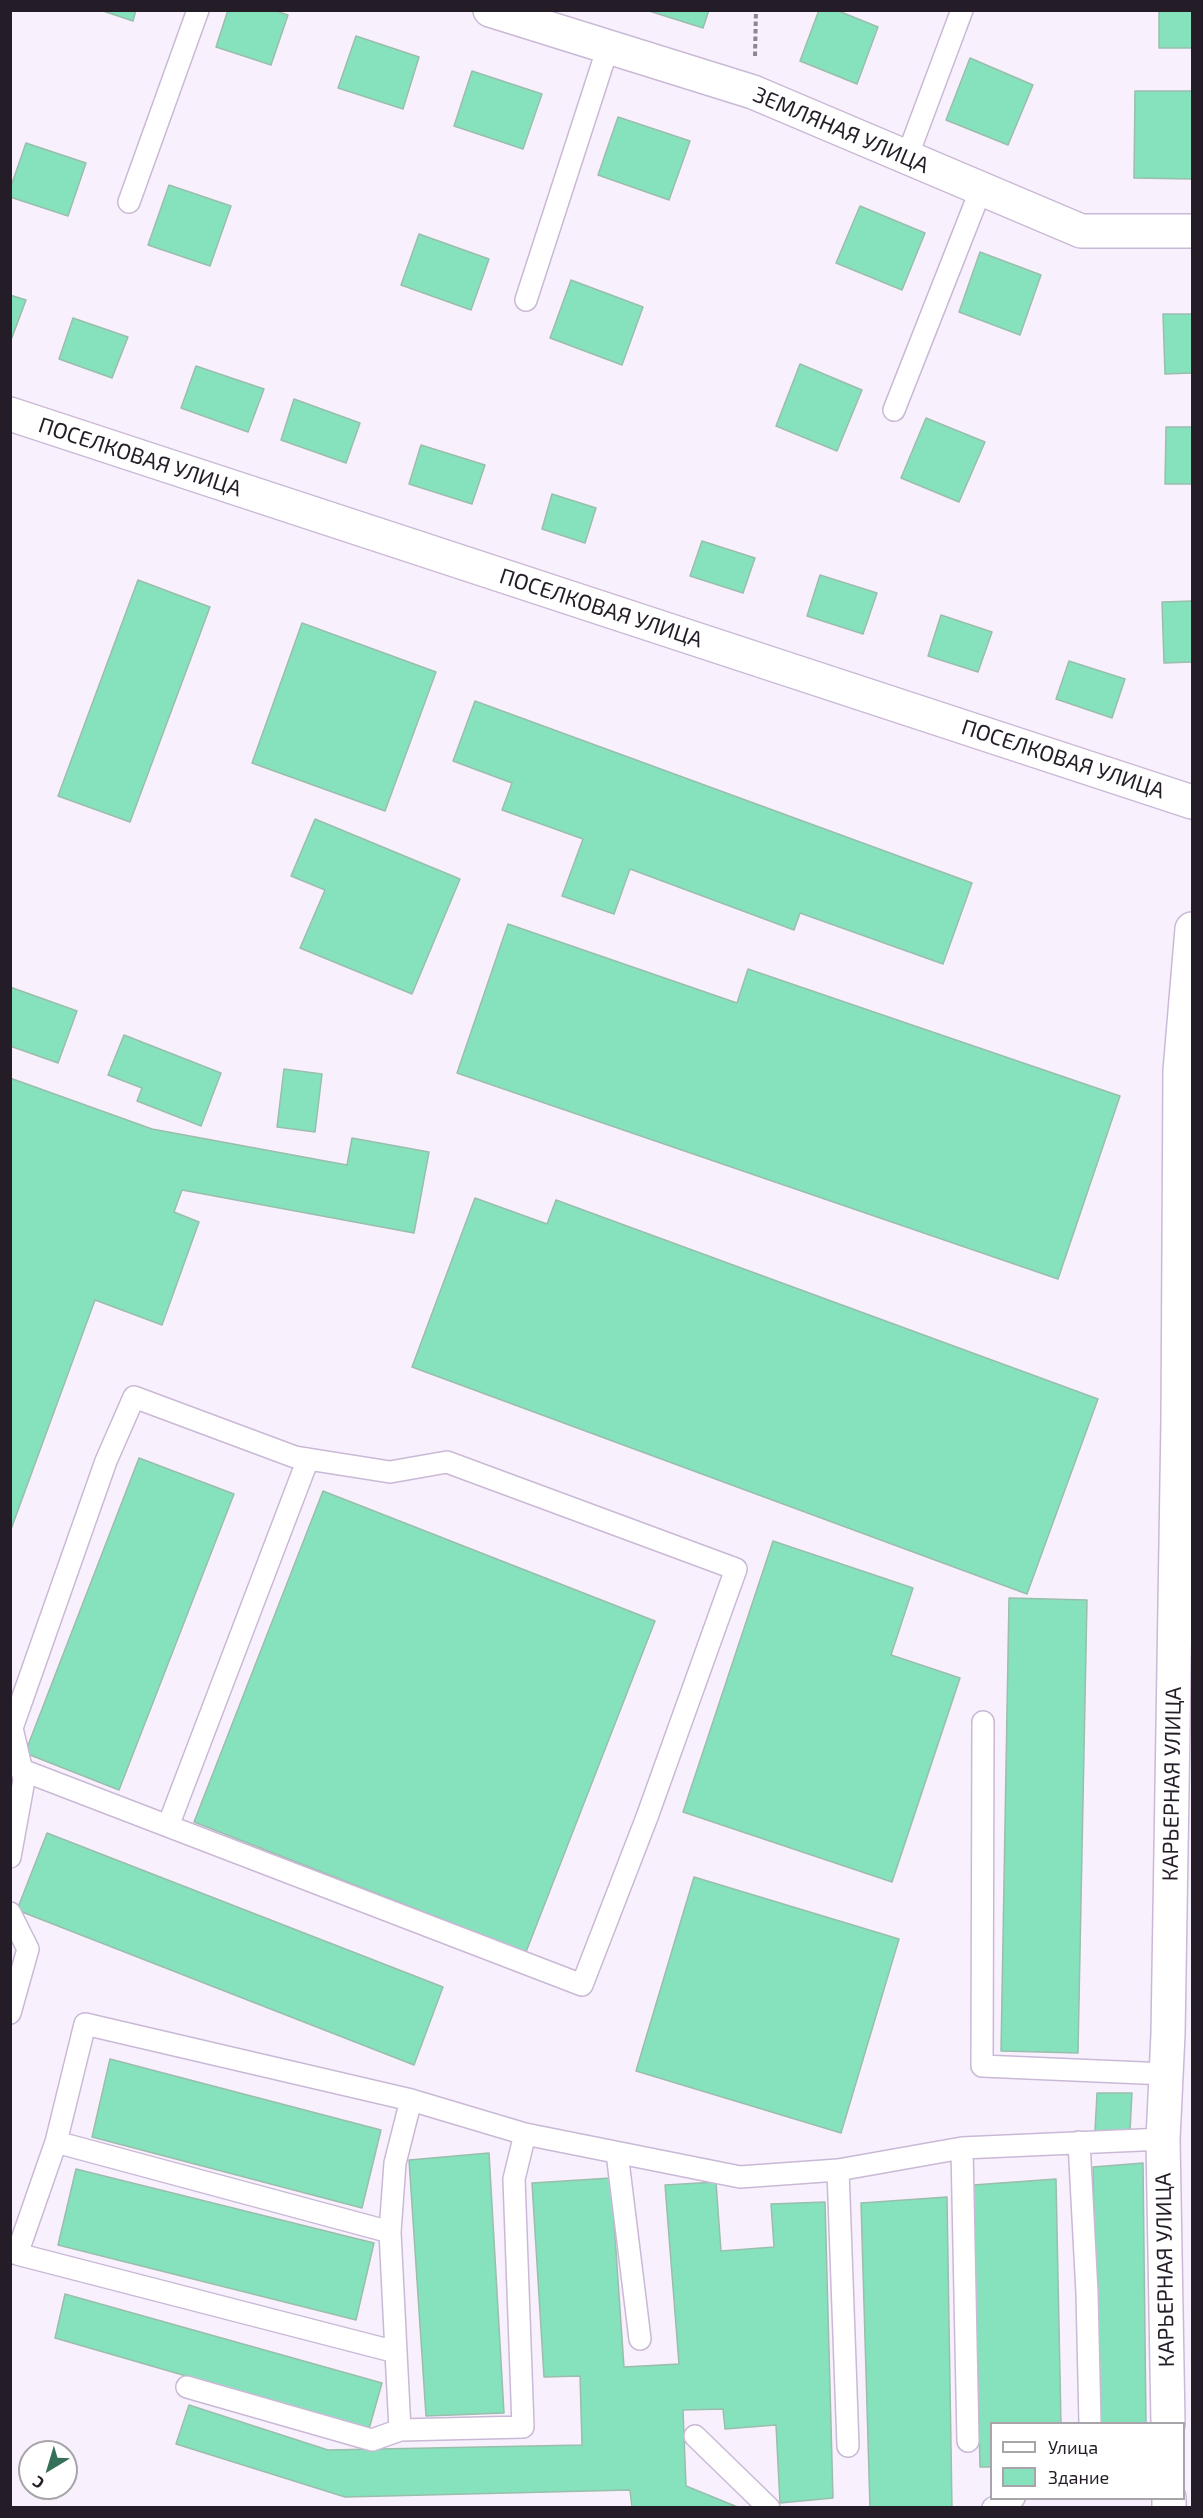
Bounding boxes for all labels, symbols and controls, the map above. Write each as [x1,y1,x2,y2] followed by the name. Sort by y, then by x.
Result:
[749,81,933,179] street label: ЗЕМЛЯНАЯ УЛИЦА
[35,412,245,502] street label: ПОСЕЛКОВАЯ УЛИЦА
[496,563,706,653] street label: ПОСЕЛКОВАЯ УЛИЦА
[958,714,1168,804] street label: ПОСЕЛКОВАЯ УЛИЦА
[1157,1686,1187,1882] street label: КАРЬЕРНАЯ УЛИЦА
[1150,2172,1180,2368] street label: КАРЬЕРНАЯ УЛИЦА
[990,2422,1185,2500] legend
[1048,2436,1098,2458] text: Улица
[18,2440,78,2500] north arrow
[1048,2466,1109,2488] text: Здание
[28,2473,47,2493] text: С

